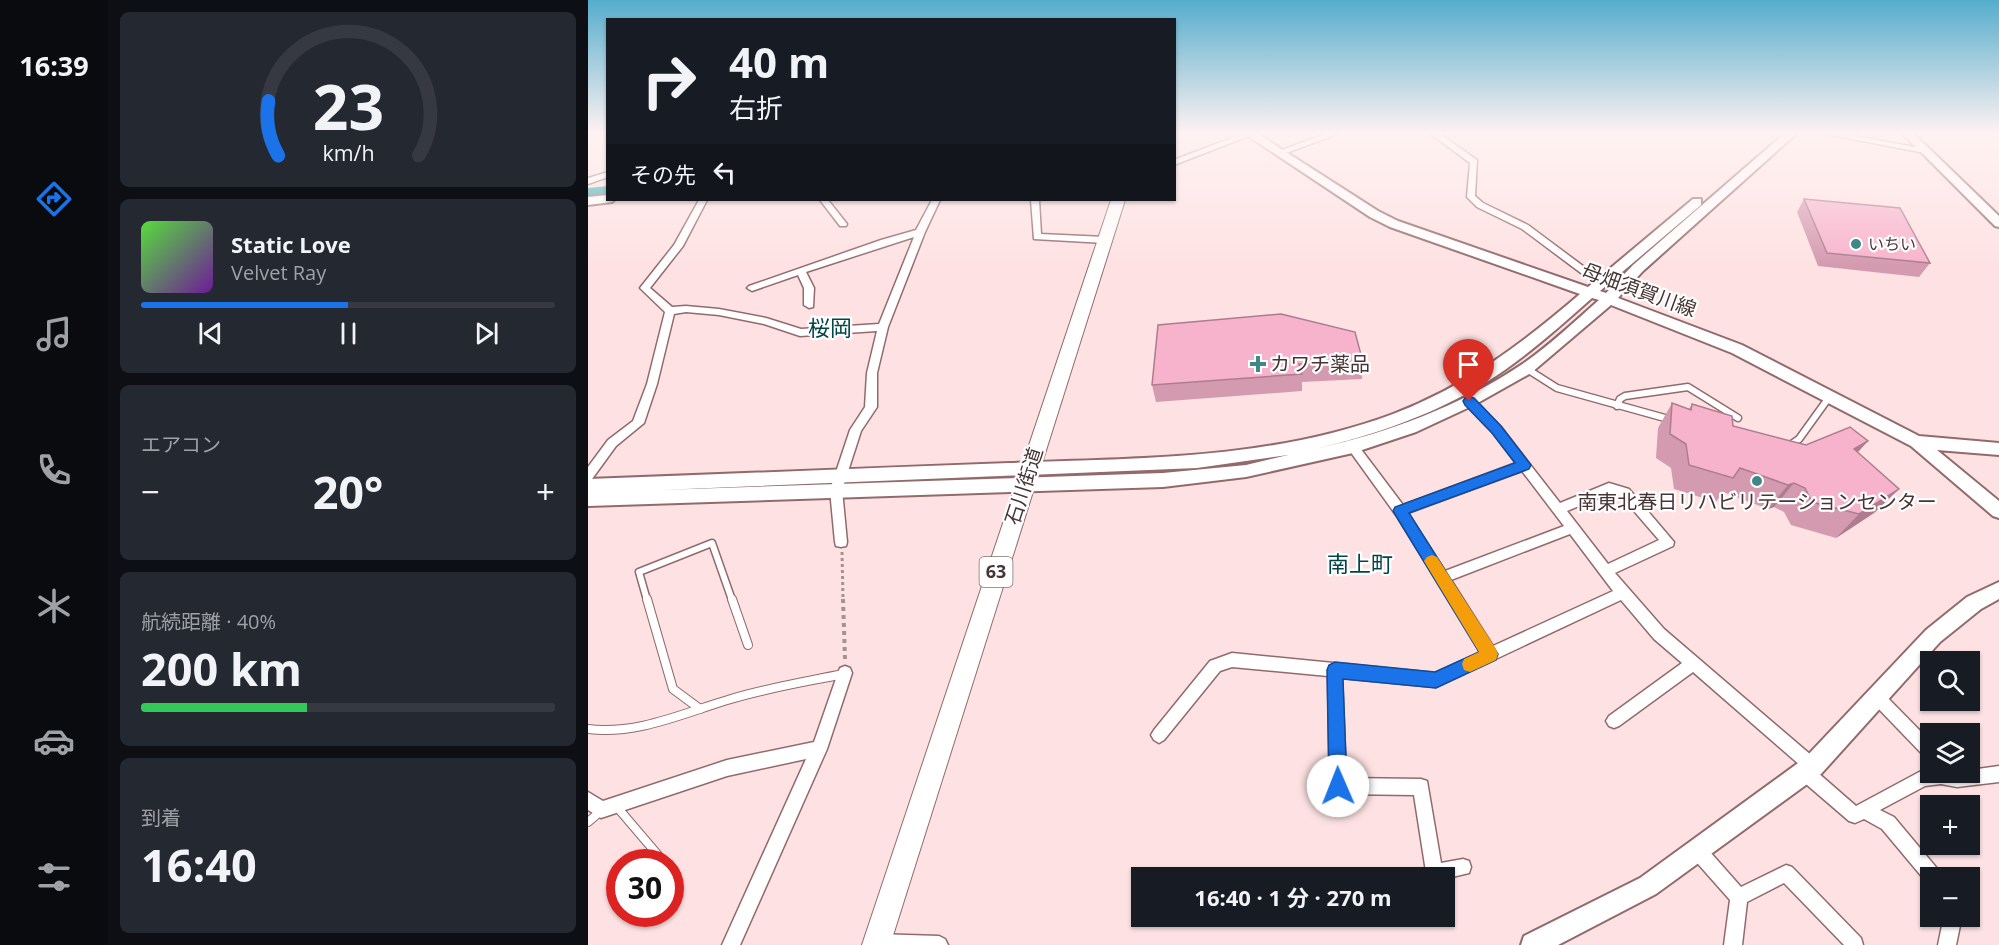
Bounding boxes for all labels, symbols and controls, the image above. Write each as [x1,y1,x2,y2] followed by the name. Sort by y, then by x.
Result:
[729,33,829,90] text: 40 m
[630,42,708,120] icon: right
[19,47,89,84] text: 16:39
[312,63,384,148] text: 23
[729,89,783,126] text: 右折
[322,139,374,168] text: km/h
[708,156,741,189] icon: left
[630,159,696,189] text: その先
[33,178,75,220] icon: directions
[231,229,351,259] text: Static Love
[1868,233,1916,255] place label: いちい
[1849,237,1863,251] marker: いちい
[1578,256,1700,323] street label: 母畑須賀川線
[231,259,326,286] text: Velvet Ray
[808,312,852,342] district label: 桜岡
[33,313,75,355] icon: music
[194,317,227,350] icon: previous
[332,317,365,350] icon: pause
[470,317,503,350] icon: next
[1443,339,1494,401] pin
[1452,348,1485,381] icon: arrive
[1270,350,1370,377] place label: カワチ薬品
[1251,357,1265,371] marker: カワチ薬品
[141,431,221,458] text: エアコン
[998,444,1049,528] street label: 石川街道
[33,449,75,491] icon: phone
[313,461,383,522] text: 20°
[141,469,160,514] text: −
[536,469,555,514] text: +
[1750,474,1764,488] marker: 南東北春日リハビリテーションセンター
[1577,488,1937,515] place label: 南東北春日リハビリテーションセンター
[1327,548,1393,578] district label: 南上町
[980,557,1012,587] road number: 63
[33,585,75,627] icon: climate
[141,608,276,635] text: 航続距離 · 40%
[141,638,302,699] text: 200 km
[1920,651,1980,927] map controls
[1920,651,1980,711] button: search
[33,720,75,762] icon: car
[1920,723,1980,783] button: layers
[1306,754,1370,818] position arrow
[1920,795,1980,855] button: +
[141,804,181,831] text: 到着
[141,834,257,895] text: 16:40
[606,849,684,927] speed limit sign: 30
[33,856,75,898] icon: filters
[1920,867,1980,927] button: −
[1194,882,1392,912] text: 16:40 · 1 分 · 270 m

